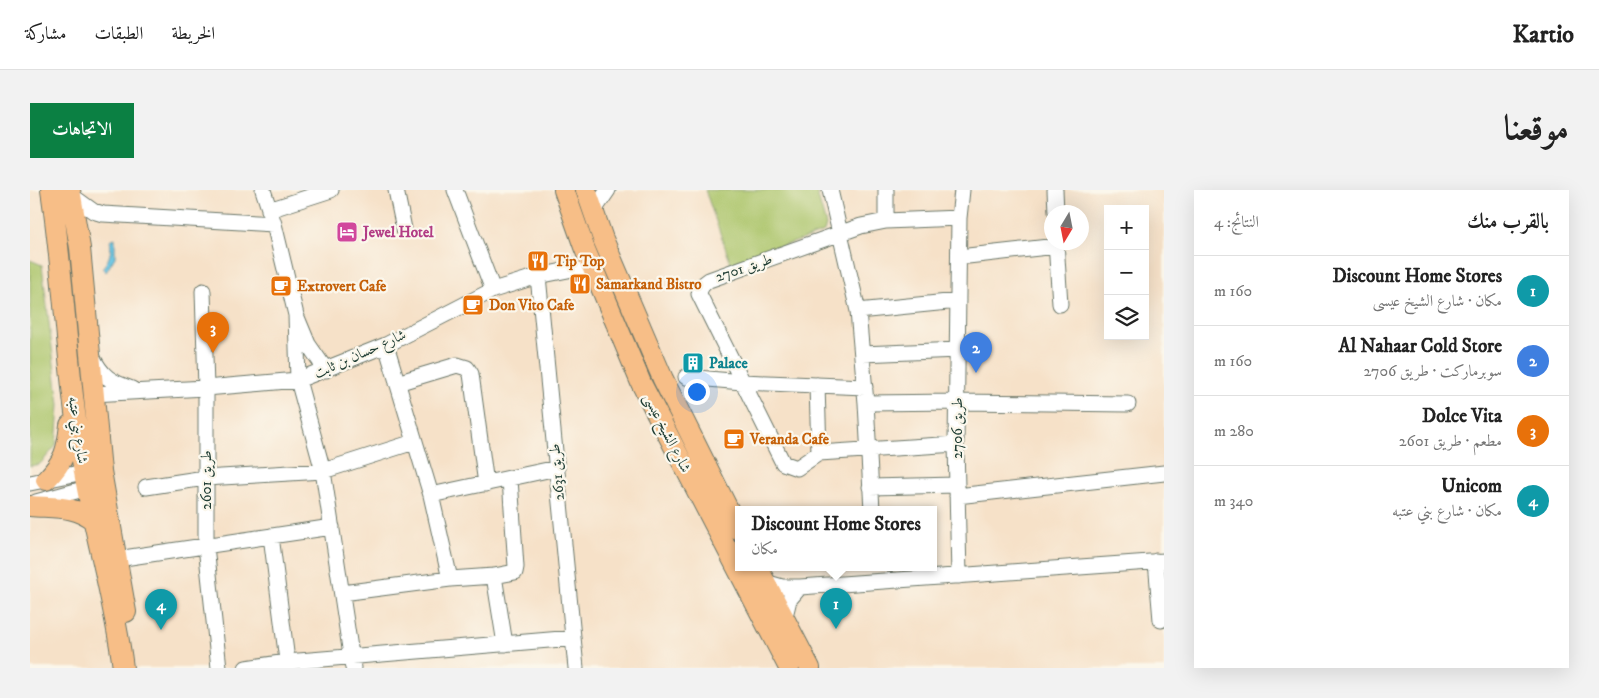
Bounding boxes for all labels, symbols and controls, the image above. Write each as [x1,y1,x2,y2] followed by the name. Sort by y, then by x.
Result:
[1512,20,1574,50] text: Kartio
[25,23,66,45] text: مشاركة
[94,23,143,45] text: الطبقات
[171,23,215,45] text: الخريطة
[30,103,134,158] button: الاتجاهات
[1504,107,1569,151] text: موقعنا
[1044,205,1089,250] north arrow
[1104,205,1149,340] map controls
[1104,205,1149,250] button: +
[1467,209,1549,235] text: بالقرب منك
[1214,212,1259,232] text: النتائج: 4
[335,220,359,244] hotel icon: Jewel Hotel
[361,223,434,242] place label: Jewel Hotel
[526,249,550,273] restaurant icon: Tip Top
[713,249,775,287] street label: طريق 2701
[1104,250,1149,295] button: −
[553,252,605,271] place label: Tip Top
[1332,265,1502,288] text: Discount Home Stores
[568,272,592,296] restaurant icon: Samarkand Bistro
[269,274,293,298] cafe icon: Extrovert Cafe
[596,275,702,294] place label: Samarkand Bistro
[297,277,387,296] place label: Extrovert Cafe
[1214,281,1252,301] text: 160 m
[1530,281,1536,301] text: 1
[1372,291,1502,311] text: مكان · شارع الشيخ عيسى
[461,293,485,317] cafe icon: Don Vito Cafe
[1104,295,1149,340] button: layers
[489,296,575,315] place label: Don Vito Cafe
[197,312,229,353] pin: 3
[311,325,410,386] street label: شارع حسان بن ثابت
[960,332,992,373] pin: 2
[1338,335,1502,358] text: Al Nahaar Cold Store
[681,351,705,375] building icon: Palace
[1214,351,1252,371] text: 160 m
[1529,351,1537,371] text: 2
[709,354,748,373] place label: Palace
[1364,361,1502,381] text: سوبرماركت · طريق 2706
[684,379,710,405] your location
[635,390,695,478] street label: شارع الشيخ عيسى
[60,395,92,465] street label: شارع بني عتبه
[948,397,967,459] street label: طريق 2706
[1422,405,1502,428] text: Dolce Vita
[1214,421,1254,441] text: 280 m
[1530,421,1536,441] text: 3
[722,427,746,451] cafe icon: Veranda Cafe
[749,430,830,449] place label: Veranda Cafe
[1399,431,1502,451] text: مطعم · طريق 2601
[545,443,569,501] street label: طريق 2631
[197,450,216,510] street label: طريق 2601
[1441,475,1502,498] text: Unicom
[1214,491,1253,511] text: 340 m
[1528,491,1538,511] text: 4
[1392,501,1502,521] text: مكان · شارع بني عتبه
[735,506,937,571] popup
[751,513,921,536] text: Discount Home Stores
[751,539,778,559] text: مكان
[820,588,852,629] pin: 1
[145,589,177,630] pin: 4

